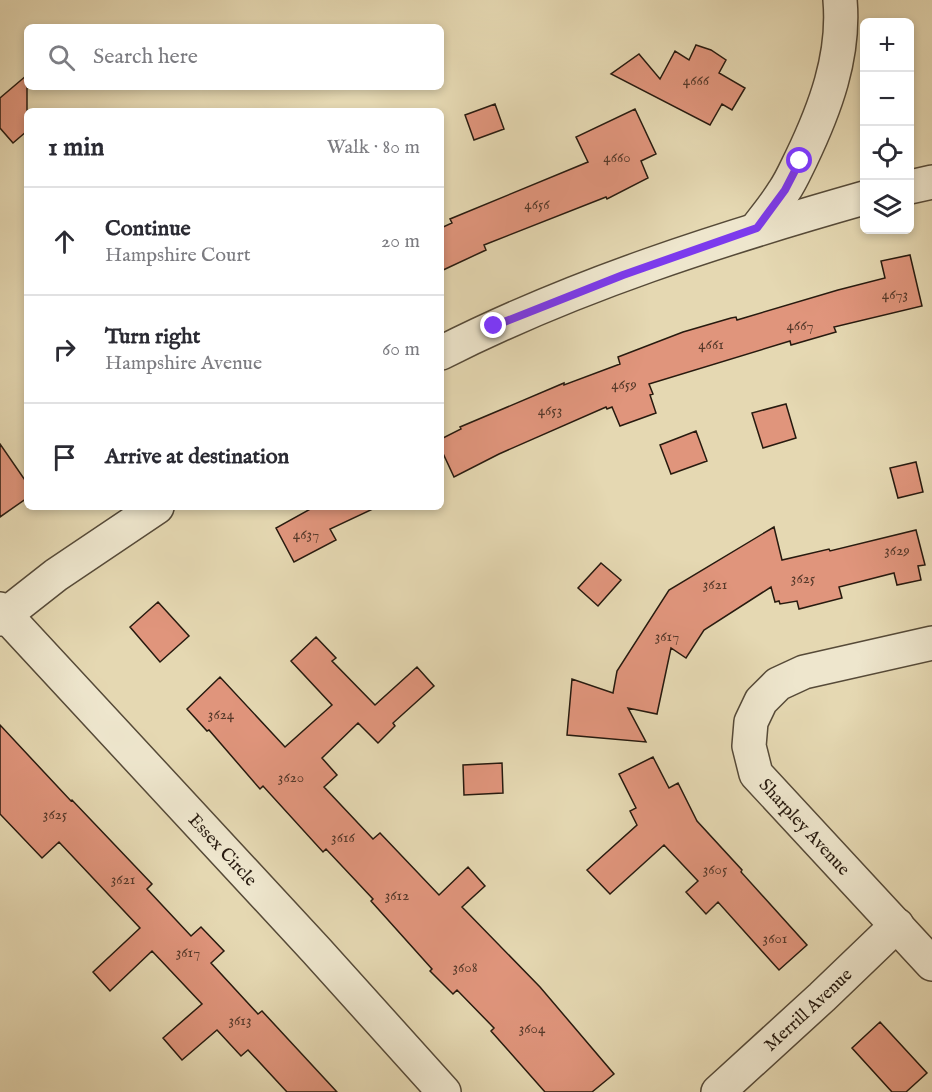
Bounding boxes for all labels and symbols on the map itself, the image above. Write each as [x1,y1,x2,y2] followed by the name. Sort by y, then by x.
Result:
[683,71,710,90] house number: 4666
[786,147,812,173] route start
[603,148,631,167] house number: 4660
[524,195,550,214] house number: 4656
[882,285,908,304] house number: 4673
[480,312,506,338] route end
[786,316,814,335] house number: 4667
[698,335,724,354] house number: 4661
[611,375,637,394] house number: 4659
[538,401,562,420] house number: 4653
[293,525,319,544] house number: 4637
[884,541,910,560] house number: 3629
[791,569,816,588] house number: 3625
[703,575,727,594] house number: 3621
[655,627,679,646] house number: 3617
[208,705,235,724] house number: 3624
[278,768,304,787] house number: 3620
[753,774,854,881] street label: Sharpley Avenue
[43,805,68,824] house number: 3625
[182,809,261,892] street label: Essex Circle
[331,828,356,847] house number: 3616
[703,860,728,879] house number: 3605
[111,870,135,889] house number: 3621
[385,886,409,905] house number: 3612
[763,929,787,948] house number: 3601
[176,943,200,962] house number: 3617
[452,958,478,977] house number: 3608
[760,964,858,1057] street label: Merrill Avenue
[228,1011,252,1030] house number: 3613
[519,1019,546,1038] house number: 3604

